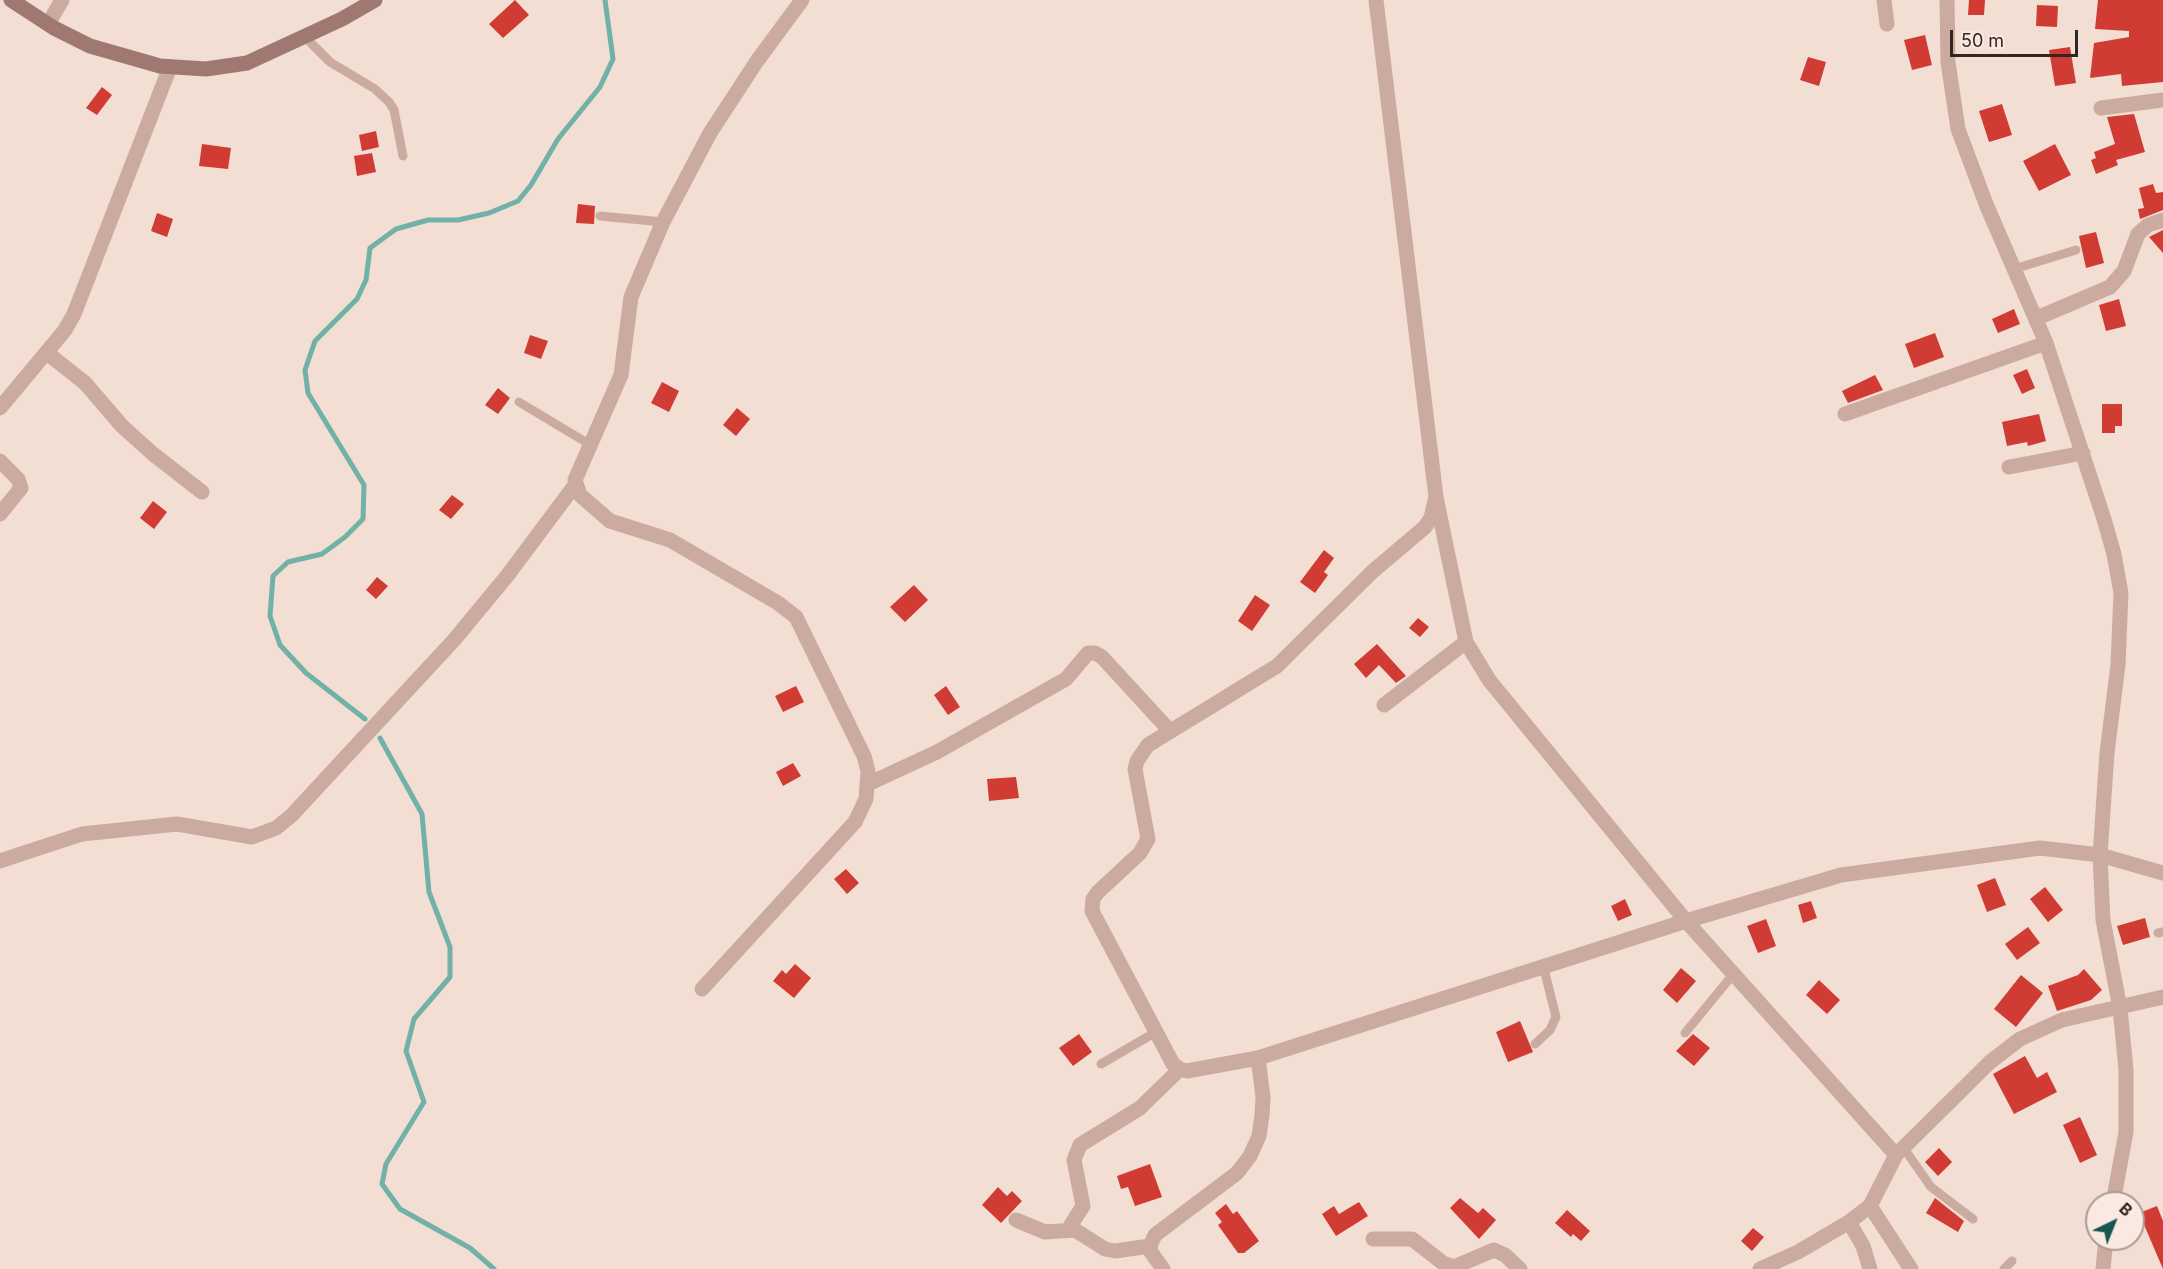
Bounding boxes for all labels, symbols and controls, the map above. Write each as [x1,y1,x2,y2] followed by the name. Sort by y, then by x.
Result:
[1953,18,2080,56] scale bar
[1961,30,2004,51] text: 50 m
[2085,1191,2145,1251] north arrow
[2115,1198,2137,1220] text: B

